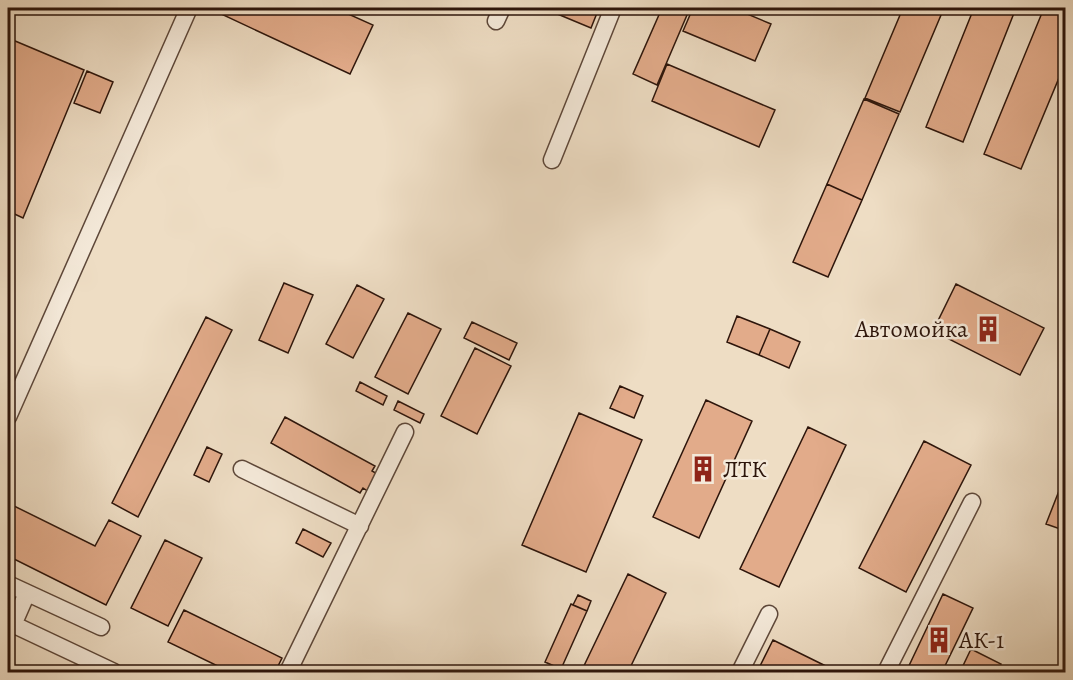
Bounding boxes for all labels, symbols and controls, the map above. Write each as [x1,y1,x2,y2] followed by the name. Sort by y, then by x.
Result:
[854,313,968,345] place label: Автомойка
[973,314,1003,344] building icon: Автомойка
[723,453,767,485] place label: ЛТК
[688,454,718,484] building icon: ЛТК
[958,624,1004,656] place label: АК-1
[924,625,954,655] building icon: АК-1

